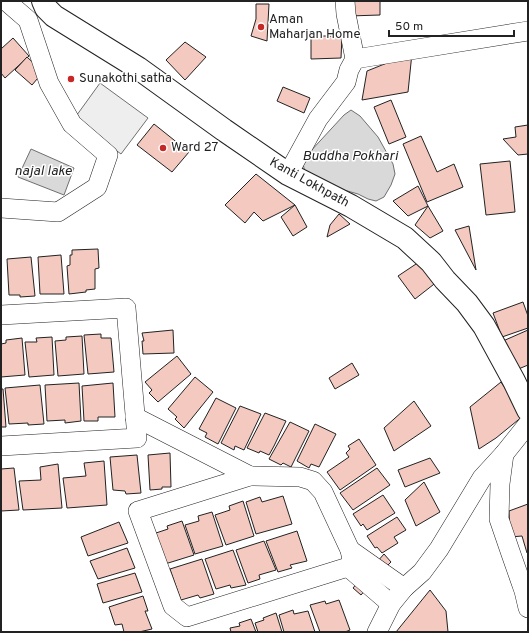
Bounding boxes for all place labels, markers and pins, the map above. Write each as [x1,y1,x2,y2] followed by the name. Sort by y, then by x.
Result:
[269,12,360,43] place label: Aman Maharjan Home
[256,22,266,32] marker: Aman Maharjan Home
[79,71,172,87] place label: Sunakothi satha
[66,74,76,84] marker: Sunakothi satha
[171,140,219,156] place label: Ward 27
[158,143,168,153] marker: Ward 27

